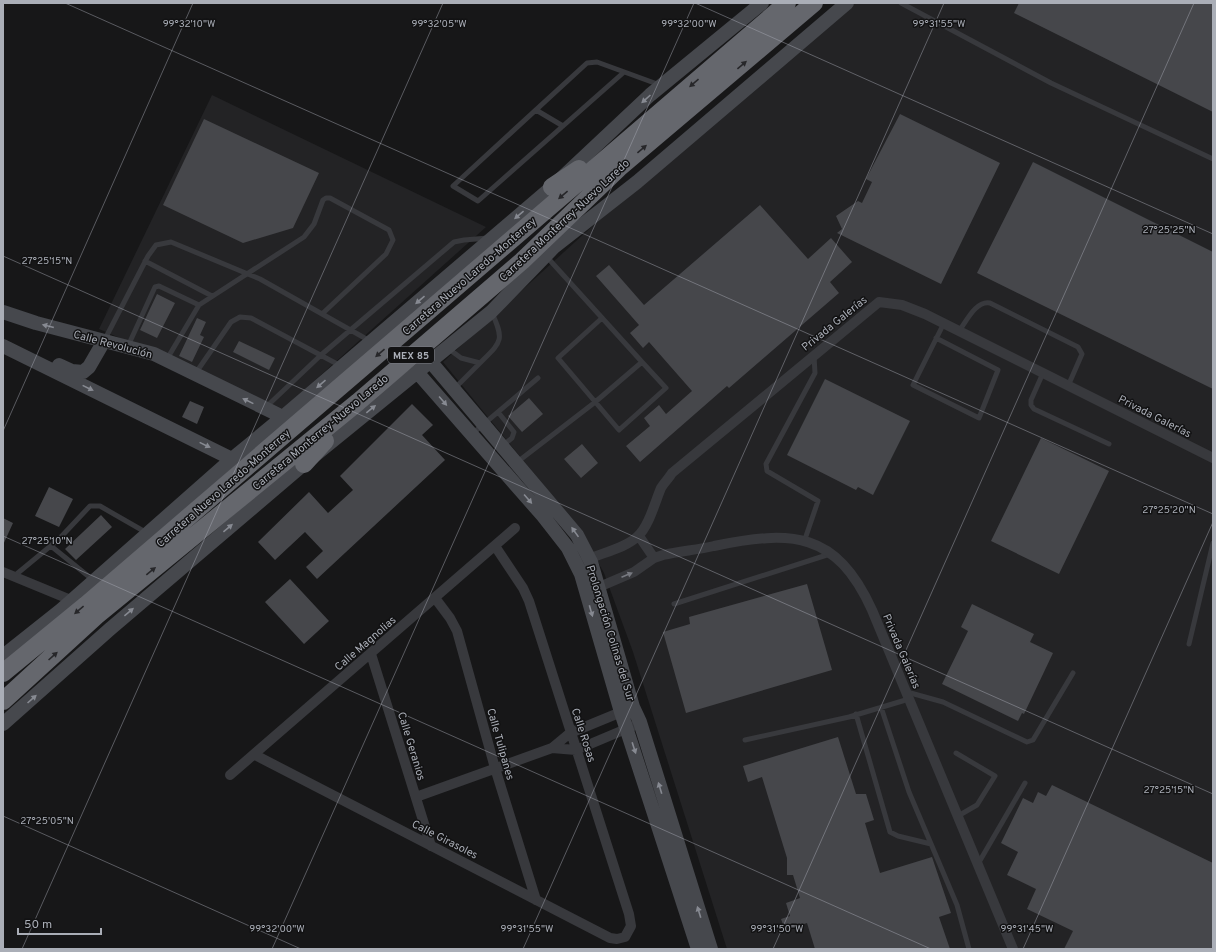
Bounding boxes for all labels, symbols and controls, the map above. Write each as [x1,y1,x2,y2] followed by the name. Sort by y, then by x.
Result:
[163,18,215,31] text: 99°32'10"W
[411,18,467,31] text: 99°32'05"W
[661,18,717,31] text: 99°32'00"W
[913,18,965,31] text: 99°31'55"W
[736,60,747,69] one-way arrow
[689,79,699,88] one-way arrow
[641,95,651,104] one-way arrow
[637,144,648,153] one-way arrow
[497,157,633,285] street label: Carretera Monterrey-Nuevo Laredo
[559,190,568,199] one-way arrow
[514,210,523,219] one-way arrow
[400,215,540,339] street label: Carretera Nuevo Laredo-Monterrey
[1142,224,1196,237] text: 27°25'25"N
[22,255,72,268] text: 27°25'15"N
[799,293,870,354] street label: Privada Galerías
[415,295,425,304] one-way arrow
[42,323,54,329] one-way arrow
[72,328,154,362] street label: Calle Revolución
[388,347,434,363] road number: MEX 85
[374,348,385,357] one-way arrow
[250,372,391,494] street label: Carretera Monterrey-Nuevo Laredo
[316,380,326,389] one-way arrow
[82,385,94,391] one-way arrow
[1116,392,1193,441] street label: Privada Galerías
[438,397,447,406] one-way arrow
[242,398,253,404] one-way arrow
[366,405,377,413] one-way arrow
[154,427,294,551] street label: Carretera Nuevo Laredo-Monterrey
[199,442,210,449] one-way arrow
[524,494,533,505] one-way arrow
[1142,504,1196,517] text: 27°25'20"N
[223,523,234,532] one-way arrow
[571,527,579,538] one-way arrow
[21,535,73,548] text: 27°25'10"N
[583,564,638,704] street label: Prolongación Colinas del Sur
[146,567,157,575] one-way arrow
[621,572,633,578] one-way arrow
[588,605,594,617] one-way arrow
[74,606,85,615] one-way arrow
[124,608,135,617] one-way arrow
[879,612,923,691] street label: Privada Galerías
[332,613,399,674] street label: Calle Magnolias
[47,651,58,660] one-way arrow
[27,694,37,703] one-way arrow
[568,706,598,764] street label: Calle Rosas
[483,707,517,782] street label: Calle Tulipanes
[394,710,428,782] street label: Calle Geranios
[631,743,637,755] one-way arrow
[657,781,663,793] one-way arrow
[1144,784,1194,797] text: 27°25'15"N
[20,815,74,828] text: 27°25'05"N
[409,817,480,863] street label: Calle Girasoles
[695,906,701,918] one-way arrow
[18,910,101,936] scale bar
[24,917,52,933] text: 50 m
[249,923,305,936] text: 99°32'00"W
[501,923,553,936] text: 99°31'55"W
[751,923,803,936] text: 99°31'50"W
[1001,923,1053,936] text: 99°31'45"W

